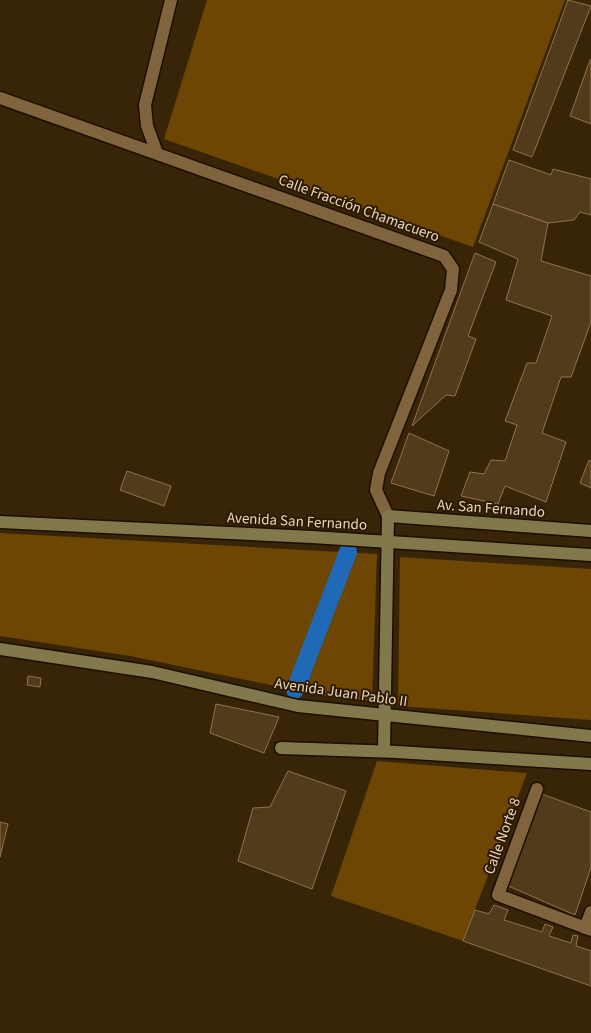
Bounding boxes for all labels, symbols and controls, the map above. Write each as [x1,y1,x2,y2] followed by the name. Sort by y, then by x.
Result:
[275,170,442,247] street label: Calle Fracción Chamacuero
[436,494,546,523] street label: Av. San Fernando
[226,507,368,536] street label: Avenida San Fernando
[273,673,409,712] street label: Avenida Juan Pablo II
[479,795,526,877] street label: Calle Norte 8

